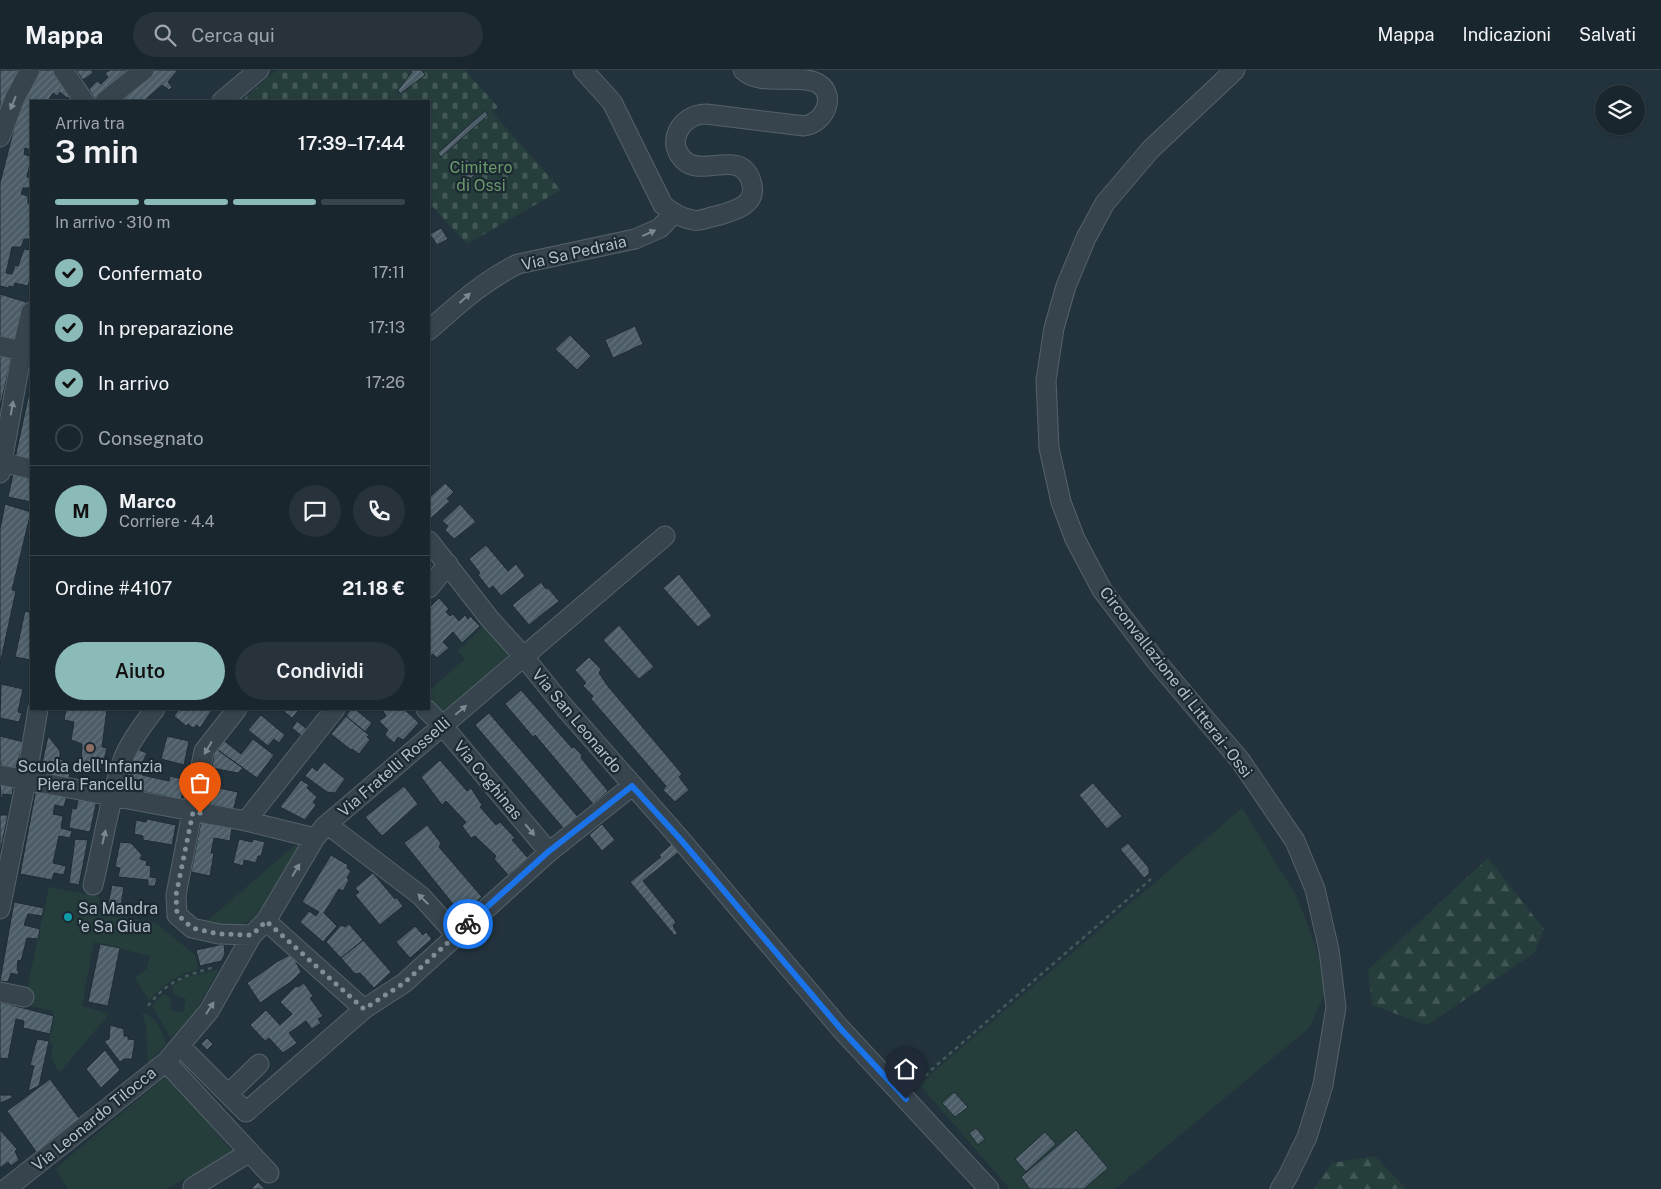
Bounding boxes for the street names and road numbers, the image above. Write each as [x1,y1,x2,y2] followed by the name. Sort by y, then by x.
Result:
[520,232,628,274] street label: Via Sa Pedraia
[1096,583,1256,781] street label: Circonvallazione di Litterai - Ossi
[528,665,626,777] street label: Via San Leonardo
[334,713,454,821] street label: Via Fratelli Rosselli
[450,737,526,823] street label: Via Coghinas
[28,1063,160,1175] street label: Via Leonardo Tilocca

